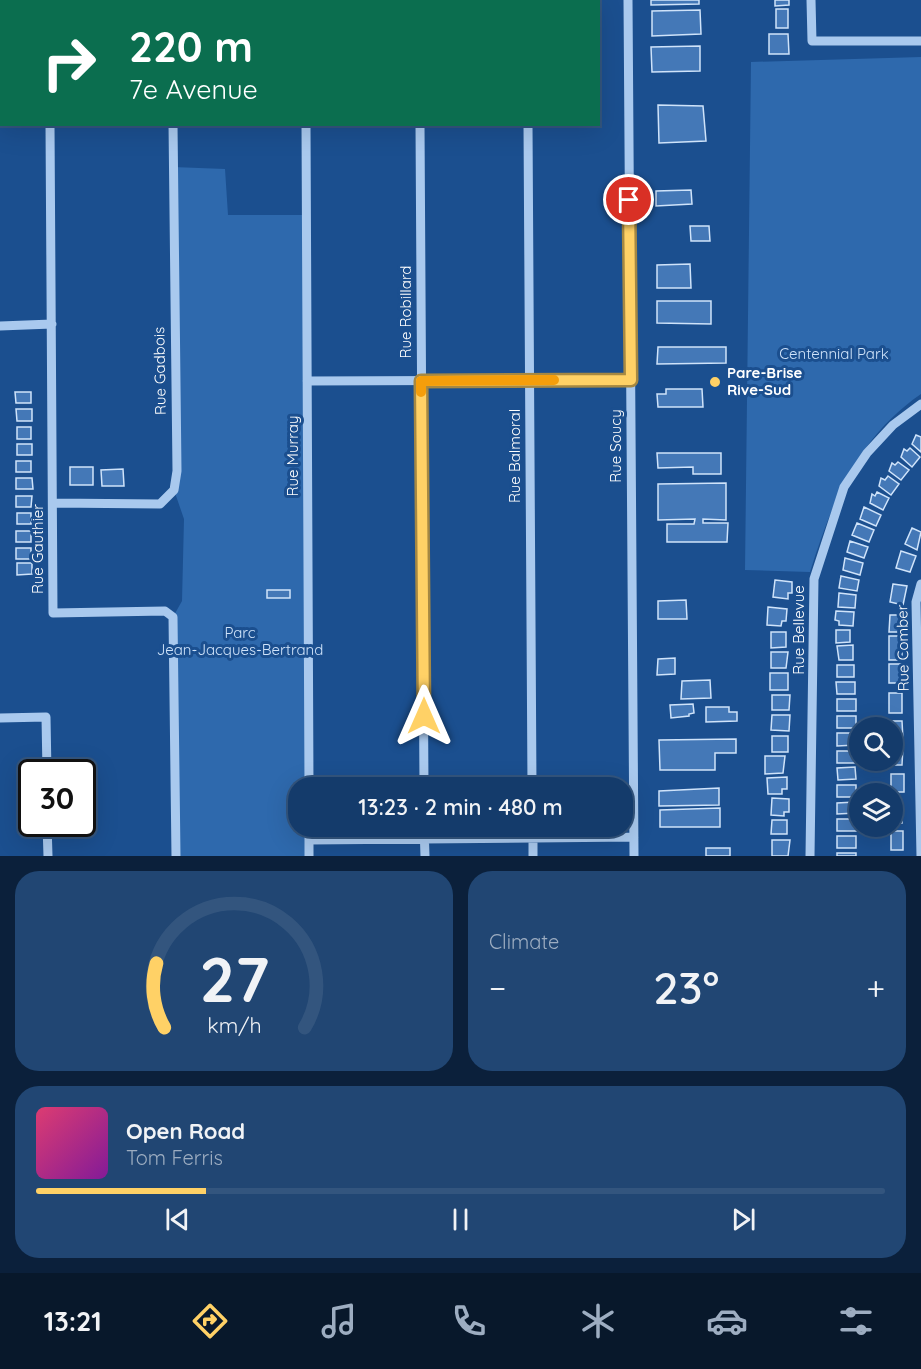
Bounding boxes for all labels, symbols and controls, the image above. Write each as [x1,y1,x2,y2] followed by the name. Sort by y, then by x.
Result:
[129,20,253,73] text: 220 m
[30,24,108,102] icon: right
[129,72,258,106] text: 7e Avenue
[603,174,654,225] pin
[612,183,645,216] icon: arrive
[396,266,415,358] street label: Rue Robillard
[149,327,170,415] street label: Rue Gadbois
[779,344,889,363] park label: Centennial Park
[727,363,802,399] place label: Pare-Brise Rive-Sud
[708,375,722,389] marker: Pare-Brise Rive-Sud
[505,409,524,503] street label: Rue Balmoral
[606,409,625,483] street label: Rue Soucy
[283,416,302,496] street label: Rue Murray
[28,504,47,594] street label: Rue Gauthier
[789,585,808,675] street label: Rue Bellevue
[892,604,913,692] street label: Rue Comber
[157,623,323,659] park label: Parc Jean-Jacques-Bertrand
[392,684,456,748] position arrow
[849,717,903,837] map controls
[849,717,903,771] button: search
[18,759,96,837] speed limit sign: 30
[849,783,903,837] button: layers
[358,793,563,821] text: 13:23 · 2 min · 480 m
[489,929,559,954] text: Climate
[199,940,269,1018] text: 27
[653,959,719,1015] text: 23°
[489,967,506,1008] text: −
[866,967,885,1008] text: +
[207,1012,261,1038] text: km/h
[126,1117,245,1145] text: Open Road
[126,1145,223,1170] text: Tom Ferris
[161,1203,194,1236] icon: previous
[444,1203,477,1236] icon: pause
[727,1203,760,1236] icon: next
[189,1300,231,1342] icon: directions
[318,1300,360,1342] icon: music
[448,1300,490,1342] icon: phone
[577,1300,619,1342] icon: climate
[706,1300,748,1342] icon: car
[835,1300,877,1342] icon: filters
[44,1304,102,1338] text: 13:21

